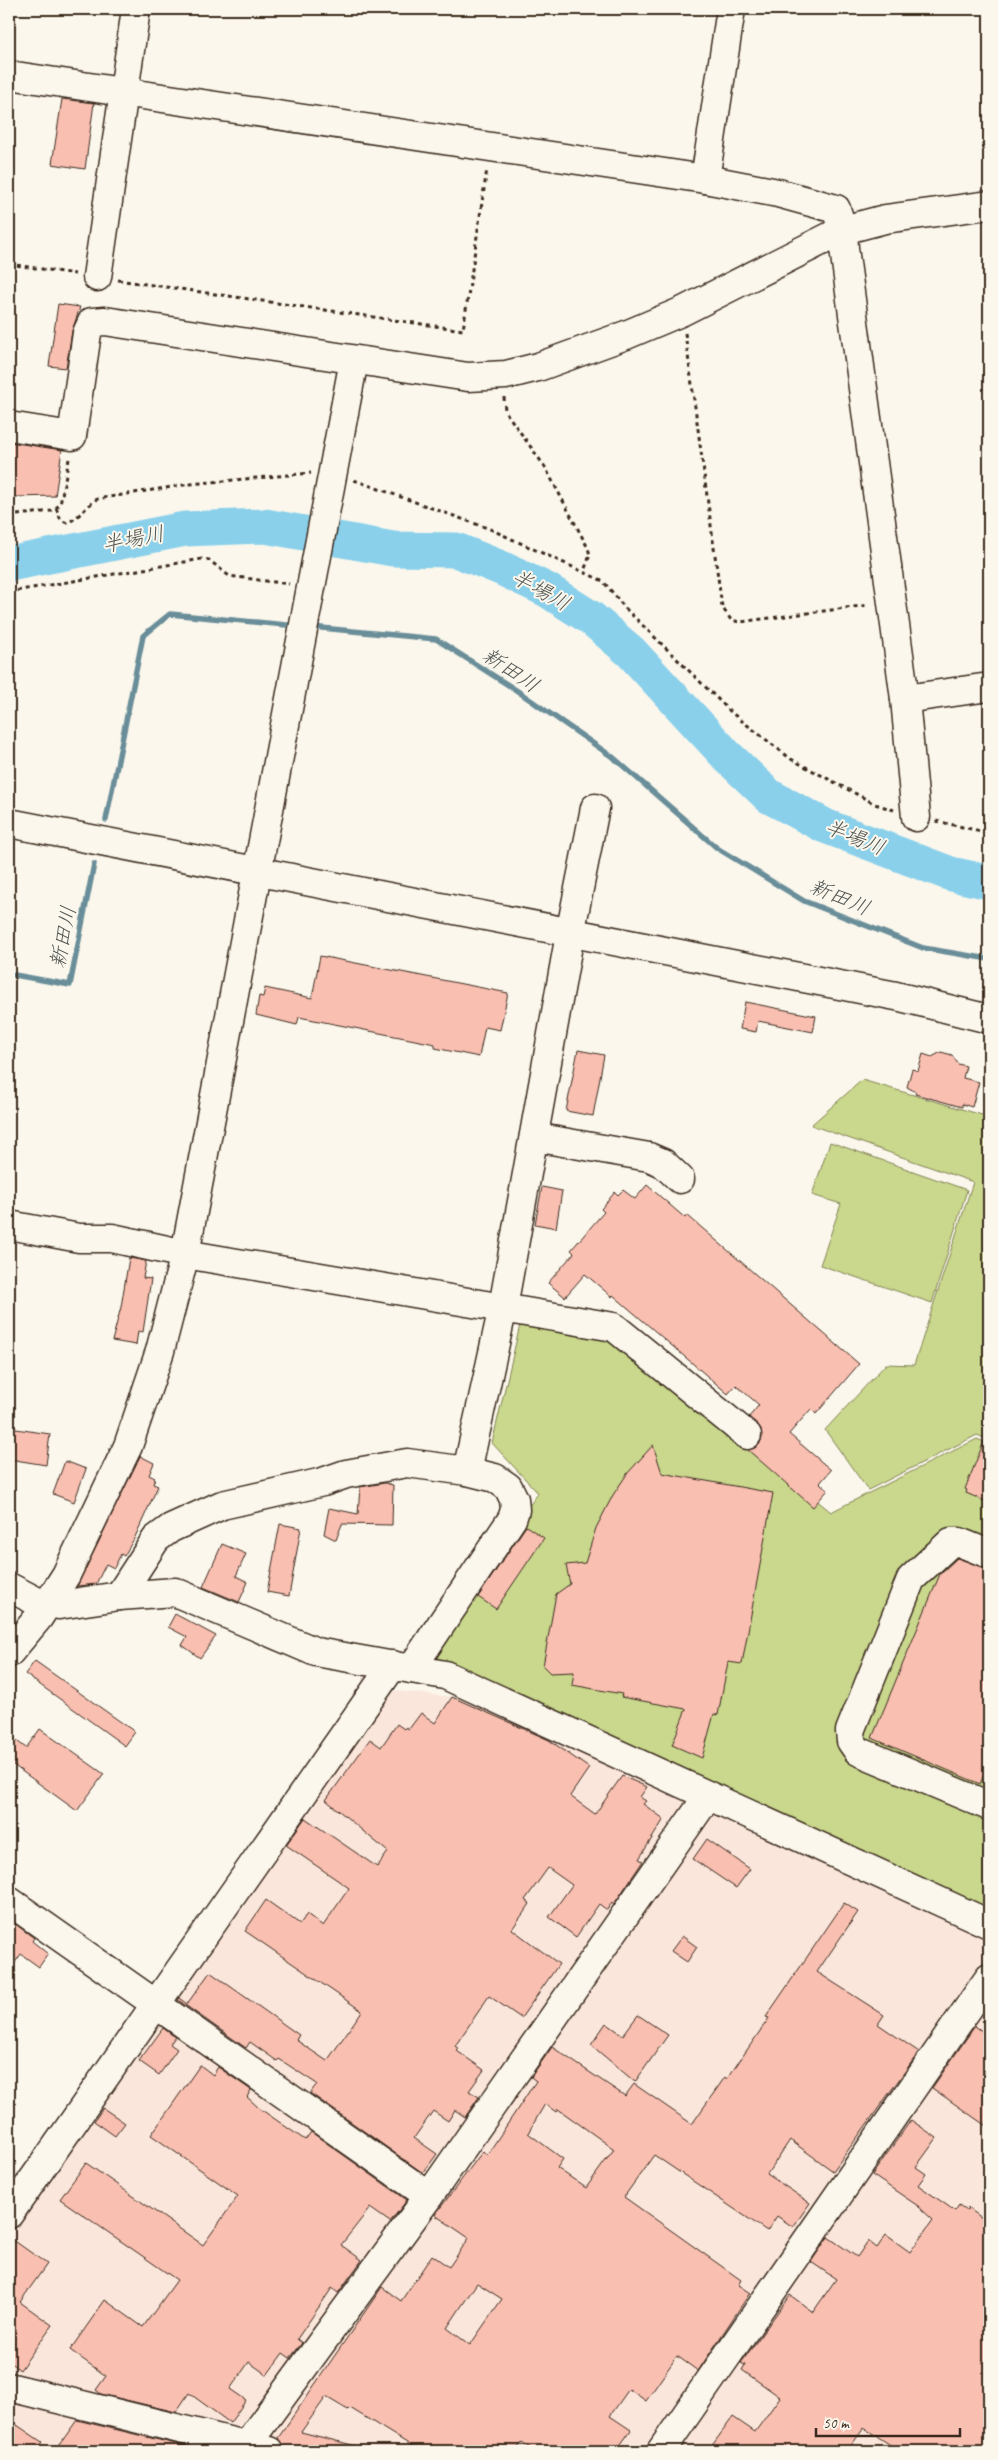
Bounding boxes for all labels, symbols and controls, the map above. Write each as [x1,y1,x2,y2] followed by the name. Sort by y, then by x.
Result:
[100,520,166,558] water label: 半場川
[507,563,575,617] water label: 半場川
[478,642,544,698] water label: 新田川
[821,813,889,861] water label: 半場川
[806,873,874,921] water label: 新田川
[44,904,82,970] water label: 新田川
[816,2405,959,2437] scale bar
[823,2414,850,2433] text: 50 m

